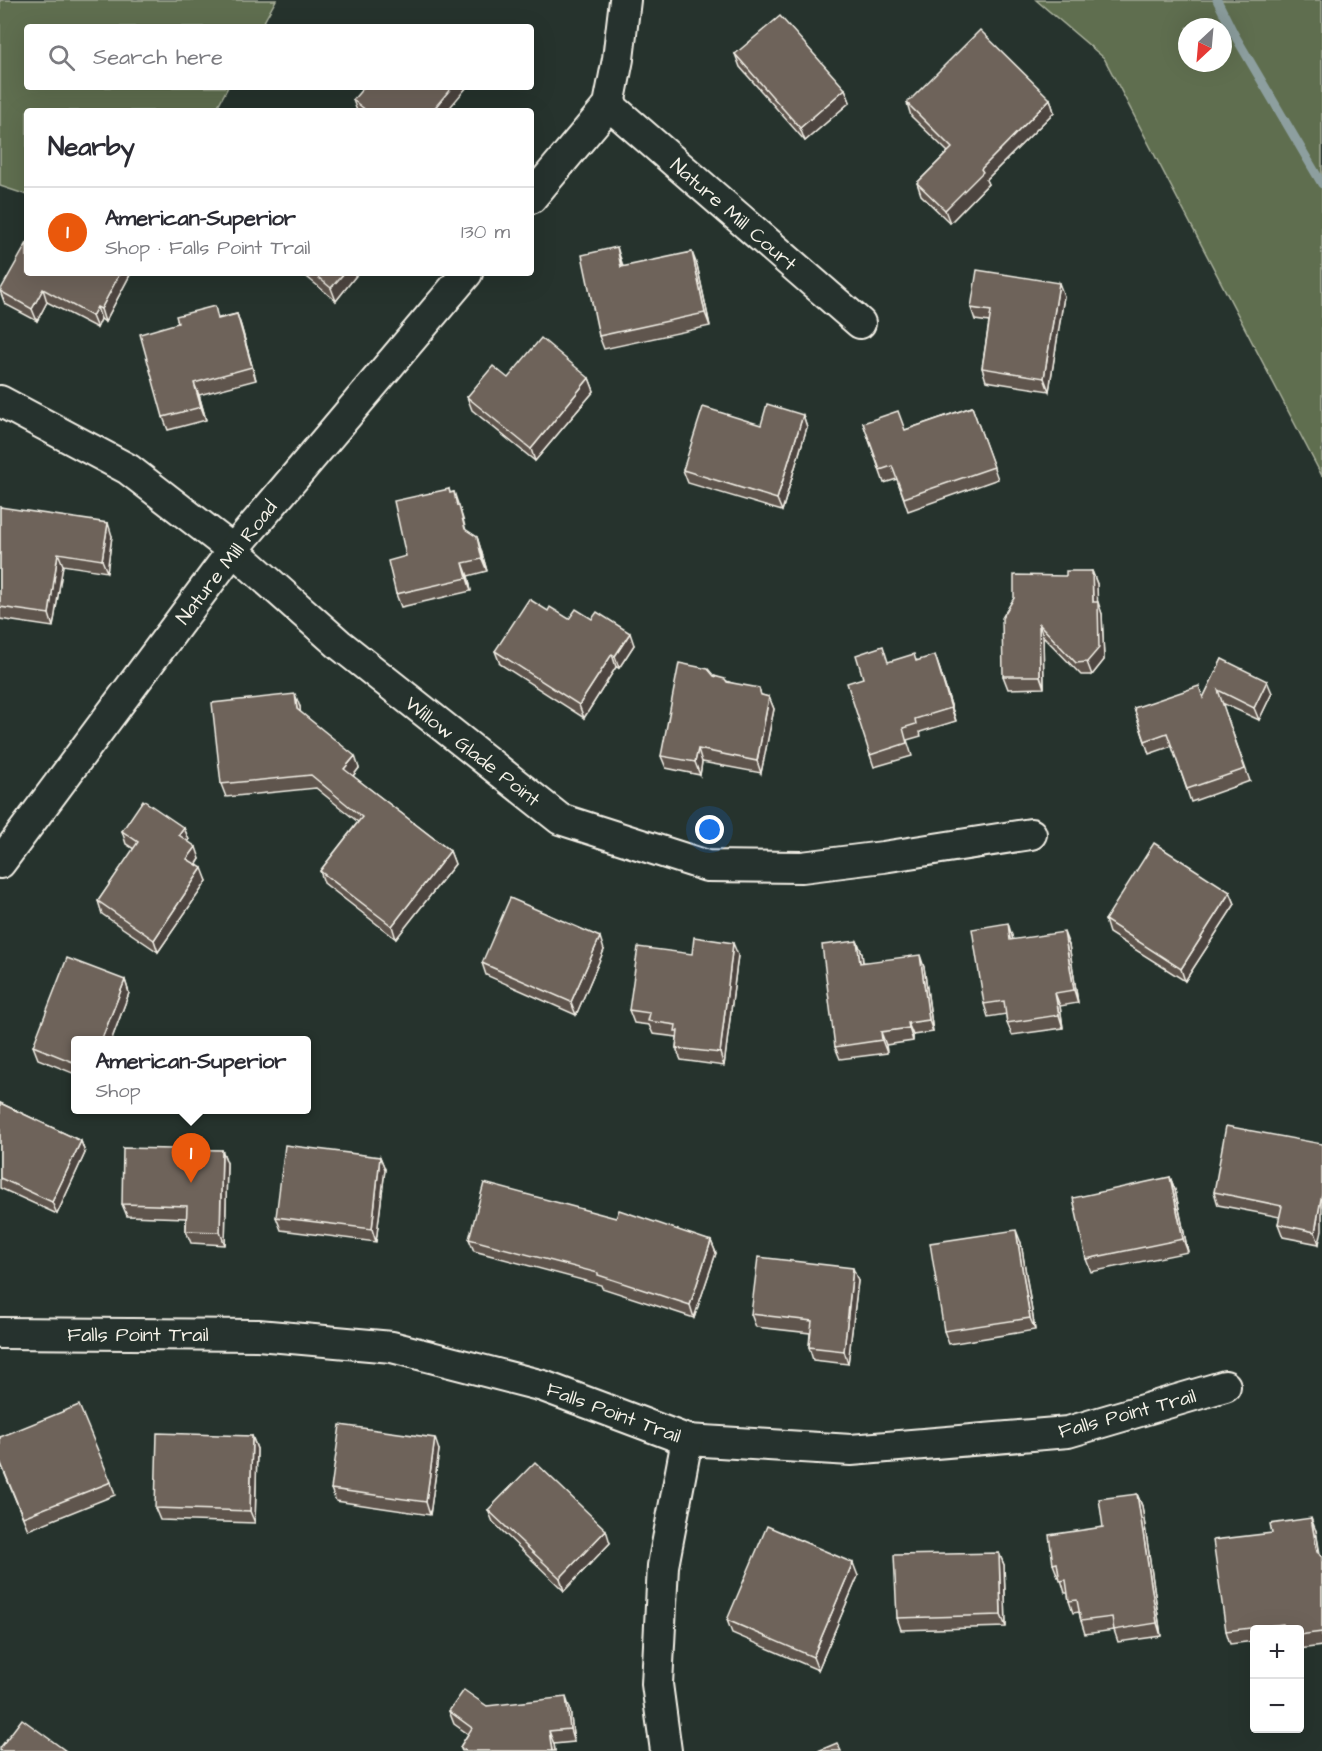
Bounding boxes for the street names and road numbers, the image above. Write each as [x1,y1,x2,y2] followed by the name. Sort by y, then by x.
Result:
[664,152,803,278] street label: Nature Mill Court
[169,495,284,631] street label: Nature Mill Road
[399,690,546,814] street label: Willow Glade Point
[67,1321,209,1349] street label: Falls Point Trail
[542,1376,685,1450] street label: Falls Point Trail
[1055,1382,1199,1446] street label: Falls Point Trail

